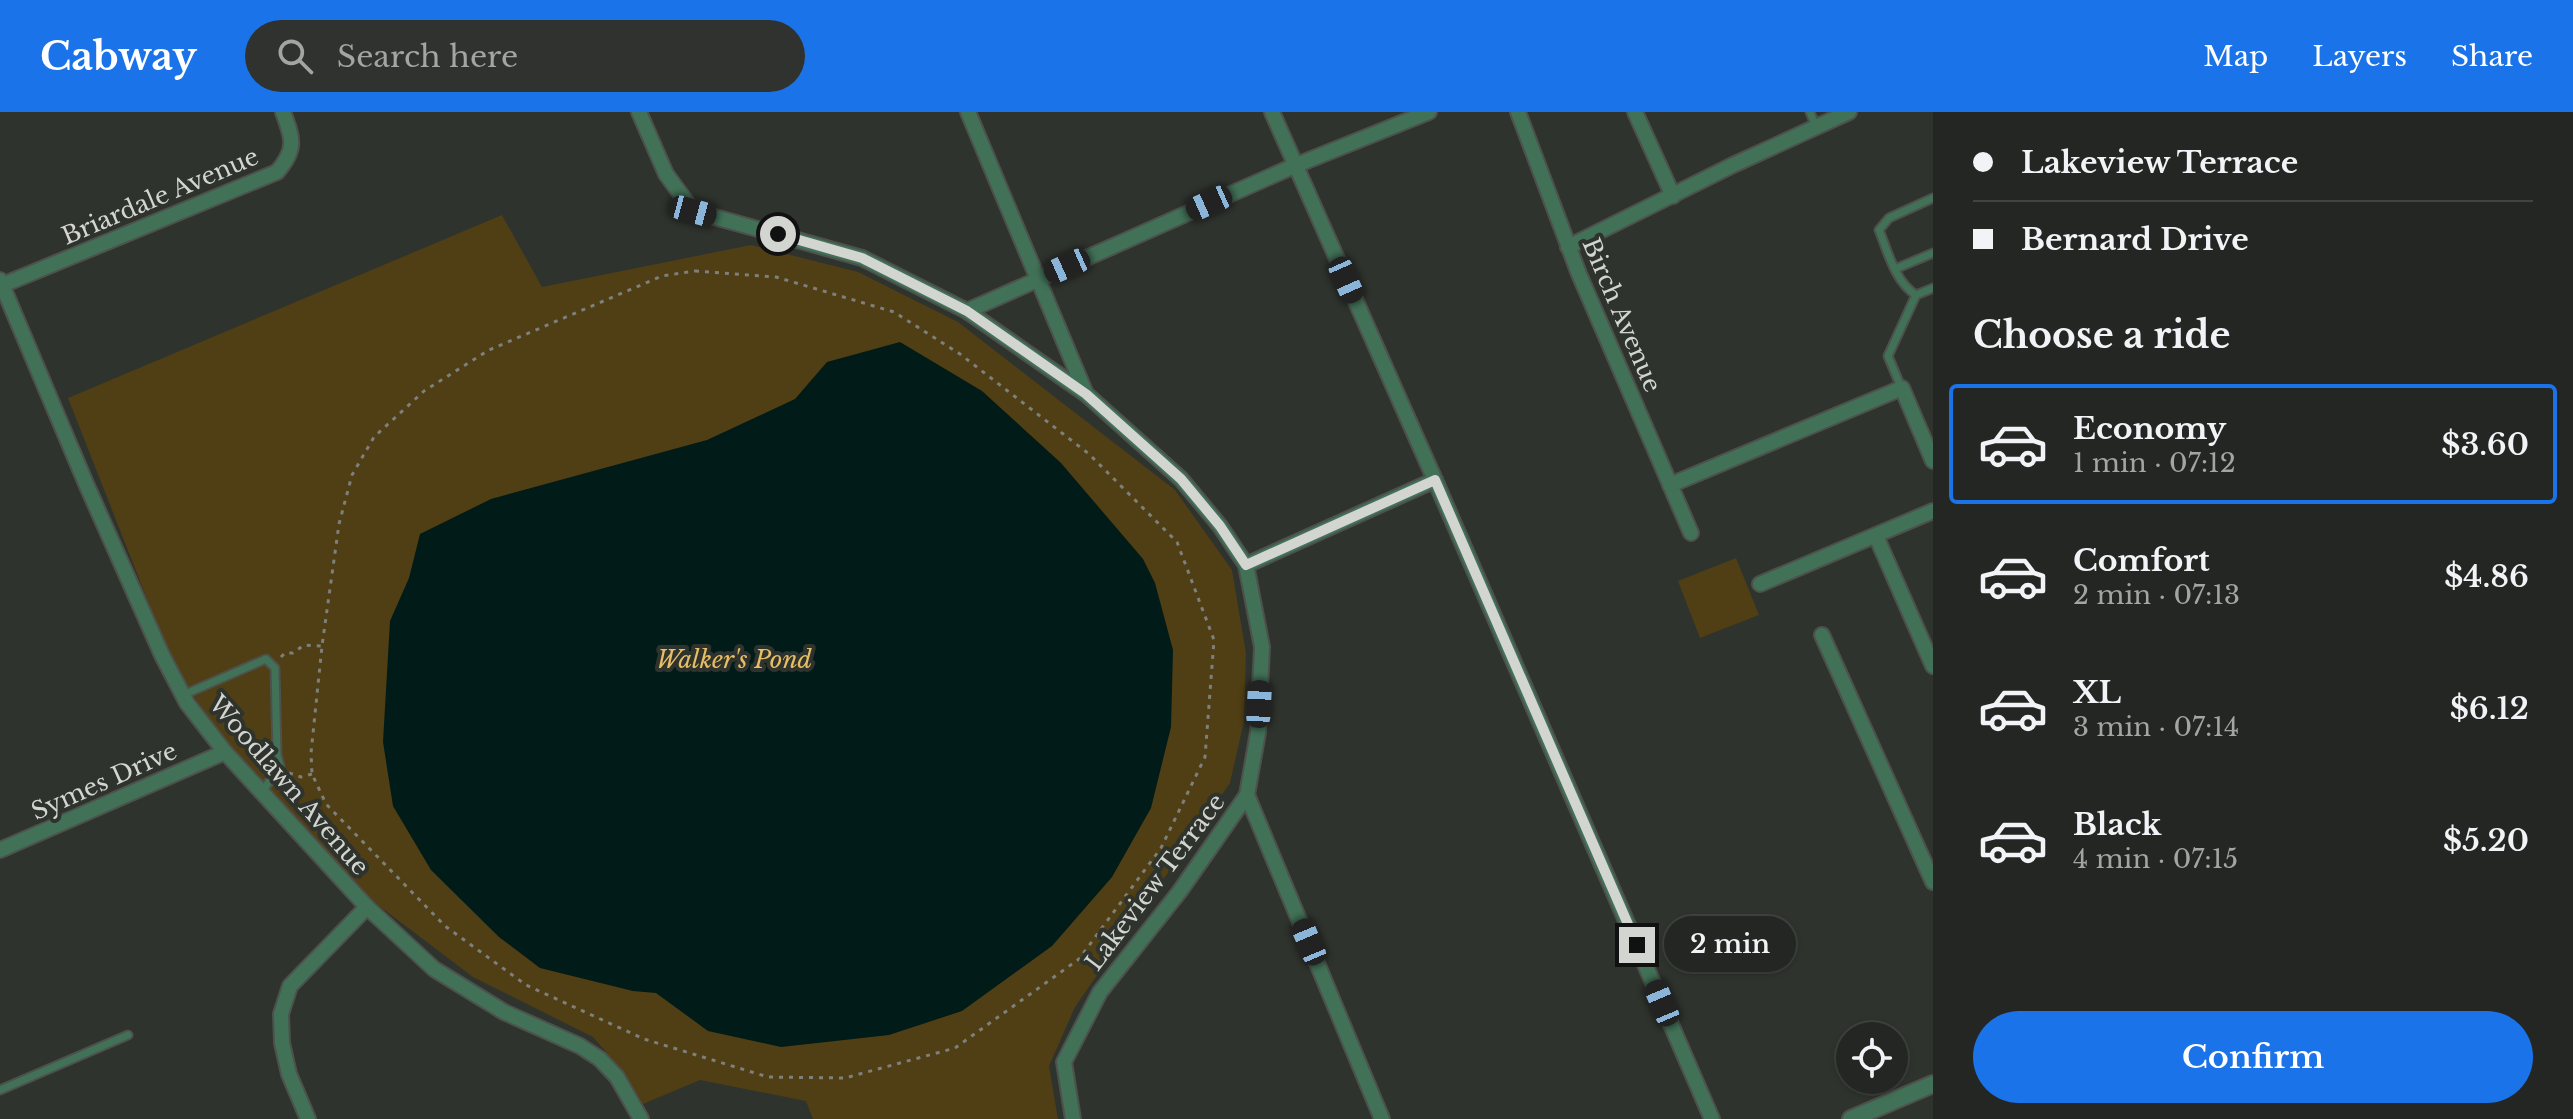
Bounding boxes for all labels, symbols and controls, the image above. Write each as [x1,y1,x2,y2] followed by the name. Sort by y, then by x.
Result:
[245,20,805,92] search box
[40,33,197,80] text: Cabway
[273,34,317,78] icon: search
[337,38,518,75] text: Search here
[2203,39,2268,74] text: Map
[2312,39,2407,74] text: Layers
[2451,39,2533,74] text: Share
[57,141,263,251] street label: Briardale Avenue
[2021,144,2298,181] text: Lakeview Terrace
[1182,182,1236,224] car
[667,193,719,229] car
[760,216,796,252] route start
[2021,221,2249,258] text: Bernard Drive
[1577,234,1667,396] street label: Birch Avenue
[1040,245,1094,287] car
[1325,253,1367,307] car
[1973,313,2230,358] text: Choose a ride
[1977,408,2049,480] icon: car
[2073,410,2226,447] text: Economy
[2441,426,2529,463] text: $3.60
[2073,447,2236,479] text: 1 min · 07:12
[1977,540,2049,612] icon: car
[2073,542,2210,579] text: Comfort
[2444,558,2529,595] text: $4.86
[2073,579,2240,611] text: 2 min · 07:13
[656,645,812,674] park label: Walker's Pond
[1977,672,2049,744] icon: car
[2073,674,2121,711] text: XL
[1246,679,1272,729] car
[202,688,375,881] street label: Woodlawn Avenue
[2450,690,2529,727] text: $6.12
[2073,711,2239,743] text: 3 min · 07:14
[27,736,181,826] street label: Symes Drive
[1079,788,1231,976] street label: Lakeview Terrace
[1977,804,2049,876] icon: car
[2073,806,2161,843] text: Black
[2443,822,2529,859] text: $5.20
[2073,843,2238,875] text: 4 min · 07:15
[1289,915,1329,969] car
[1665,917,1797,973] callout: 2 min
[1619,927,1655,963] route end
[1690,928,1770,960] text: 2 min
[1642,976,1682,1030] car
[1973,1011,2533,1103] button: Confirm
[1836,1022,1908,1094] map controls
[1836,1022,1908,1094] button: locate

